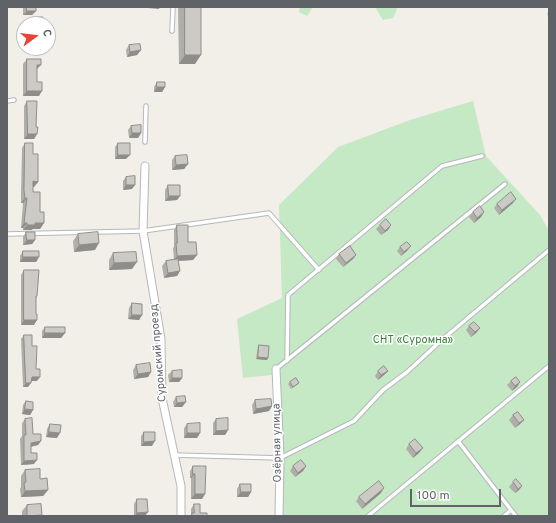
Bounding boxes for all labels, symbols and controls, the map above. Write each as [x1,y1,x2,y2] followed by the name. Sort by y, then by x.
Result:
[16,16,56,56] north arrow
[39,28,54,38] text: С
[148,303,170,403] street label: Суромский проезд
[373,334,453,348] park label: СНТ «Суромна»
[271,403,285,483] street label: Озёрная улица
[412,481,503,507] scale bar
[417,488,450,504] text: 100 m

